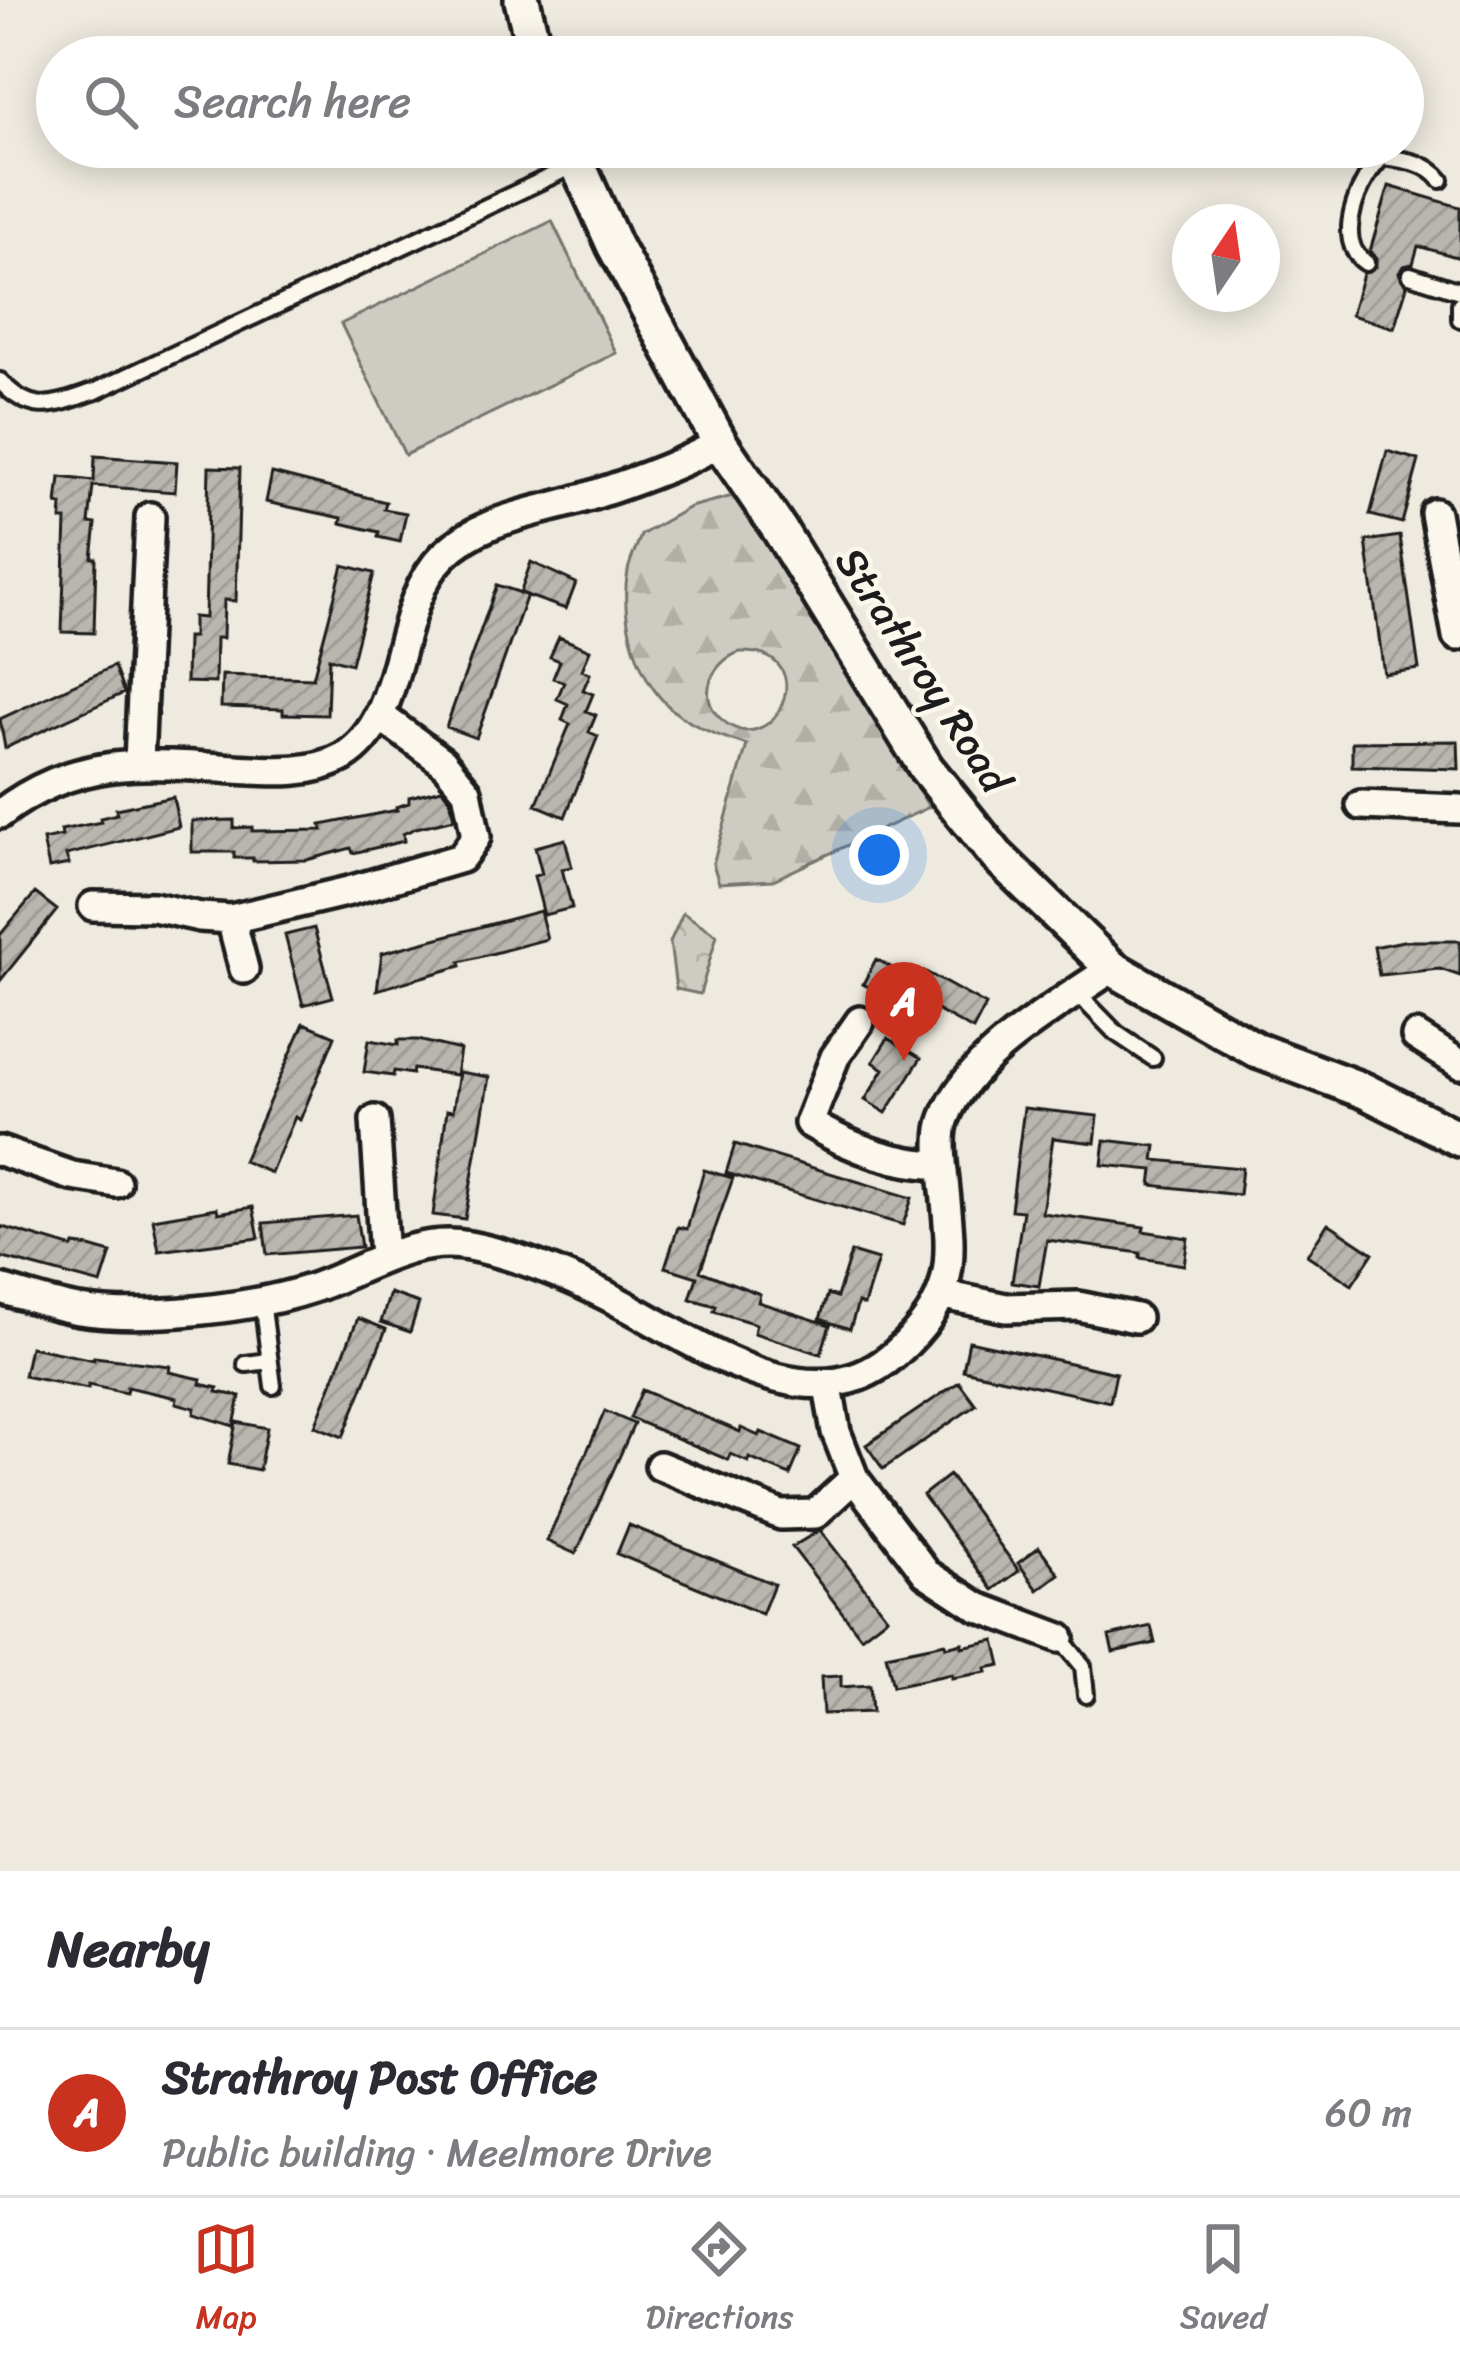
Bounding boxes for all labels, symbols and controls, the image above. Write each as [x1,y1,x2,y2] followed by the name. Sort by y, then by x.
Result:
[36,36,1424,168] search box
[174,62,411,142] text: Search here
[78,69,144,135] icon: search
[1172,204,1280,312] north arrow
[815,531,1033,811] street label: Strathroy Road
[849,825,909,885] your location
[865,962,943,1061] pin: A
[48,1904,209,1994] text: Nearby
[162,2038,597,2118] text: Strathroy Post Office
[74,2078,100,2147] text: A
[1325,2078,1412,2147] text: 60 m
[162,2118,712,2187] text: Public building · Meelmore Drive
[193,2216,259,2346] tab: Map
[646,2216,793,2346] tab: Directions
[1180,2216,1267,2346] tab: Saved

